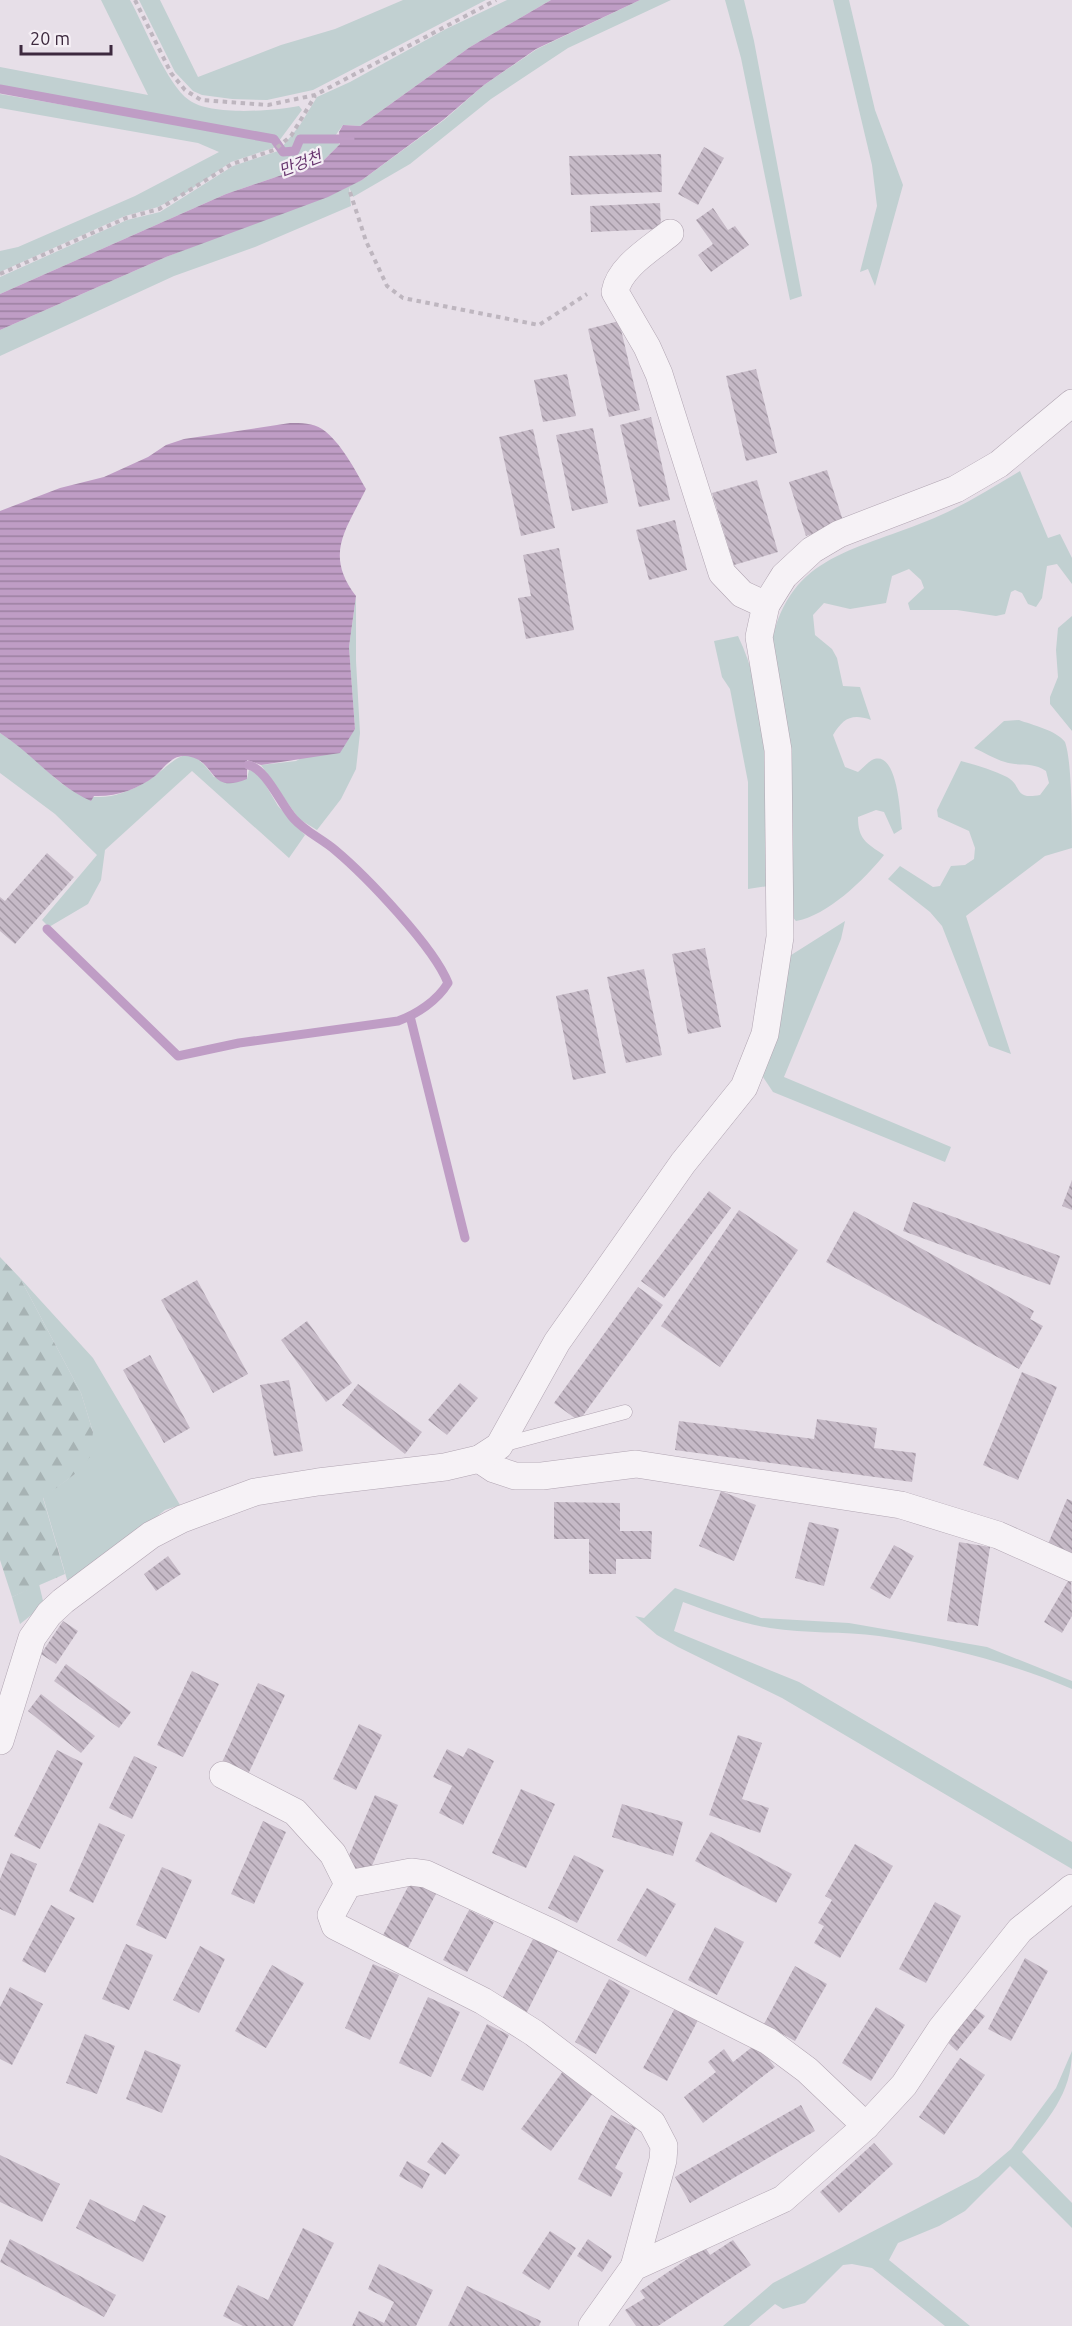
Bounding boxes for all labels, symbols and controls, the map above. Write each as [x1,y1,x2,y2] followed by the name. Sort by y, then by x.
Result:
[21,18,111,56] scale bar
[30,28,70,48] text: 20 m
[276,146,326,179] water label: 만겅천

